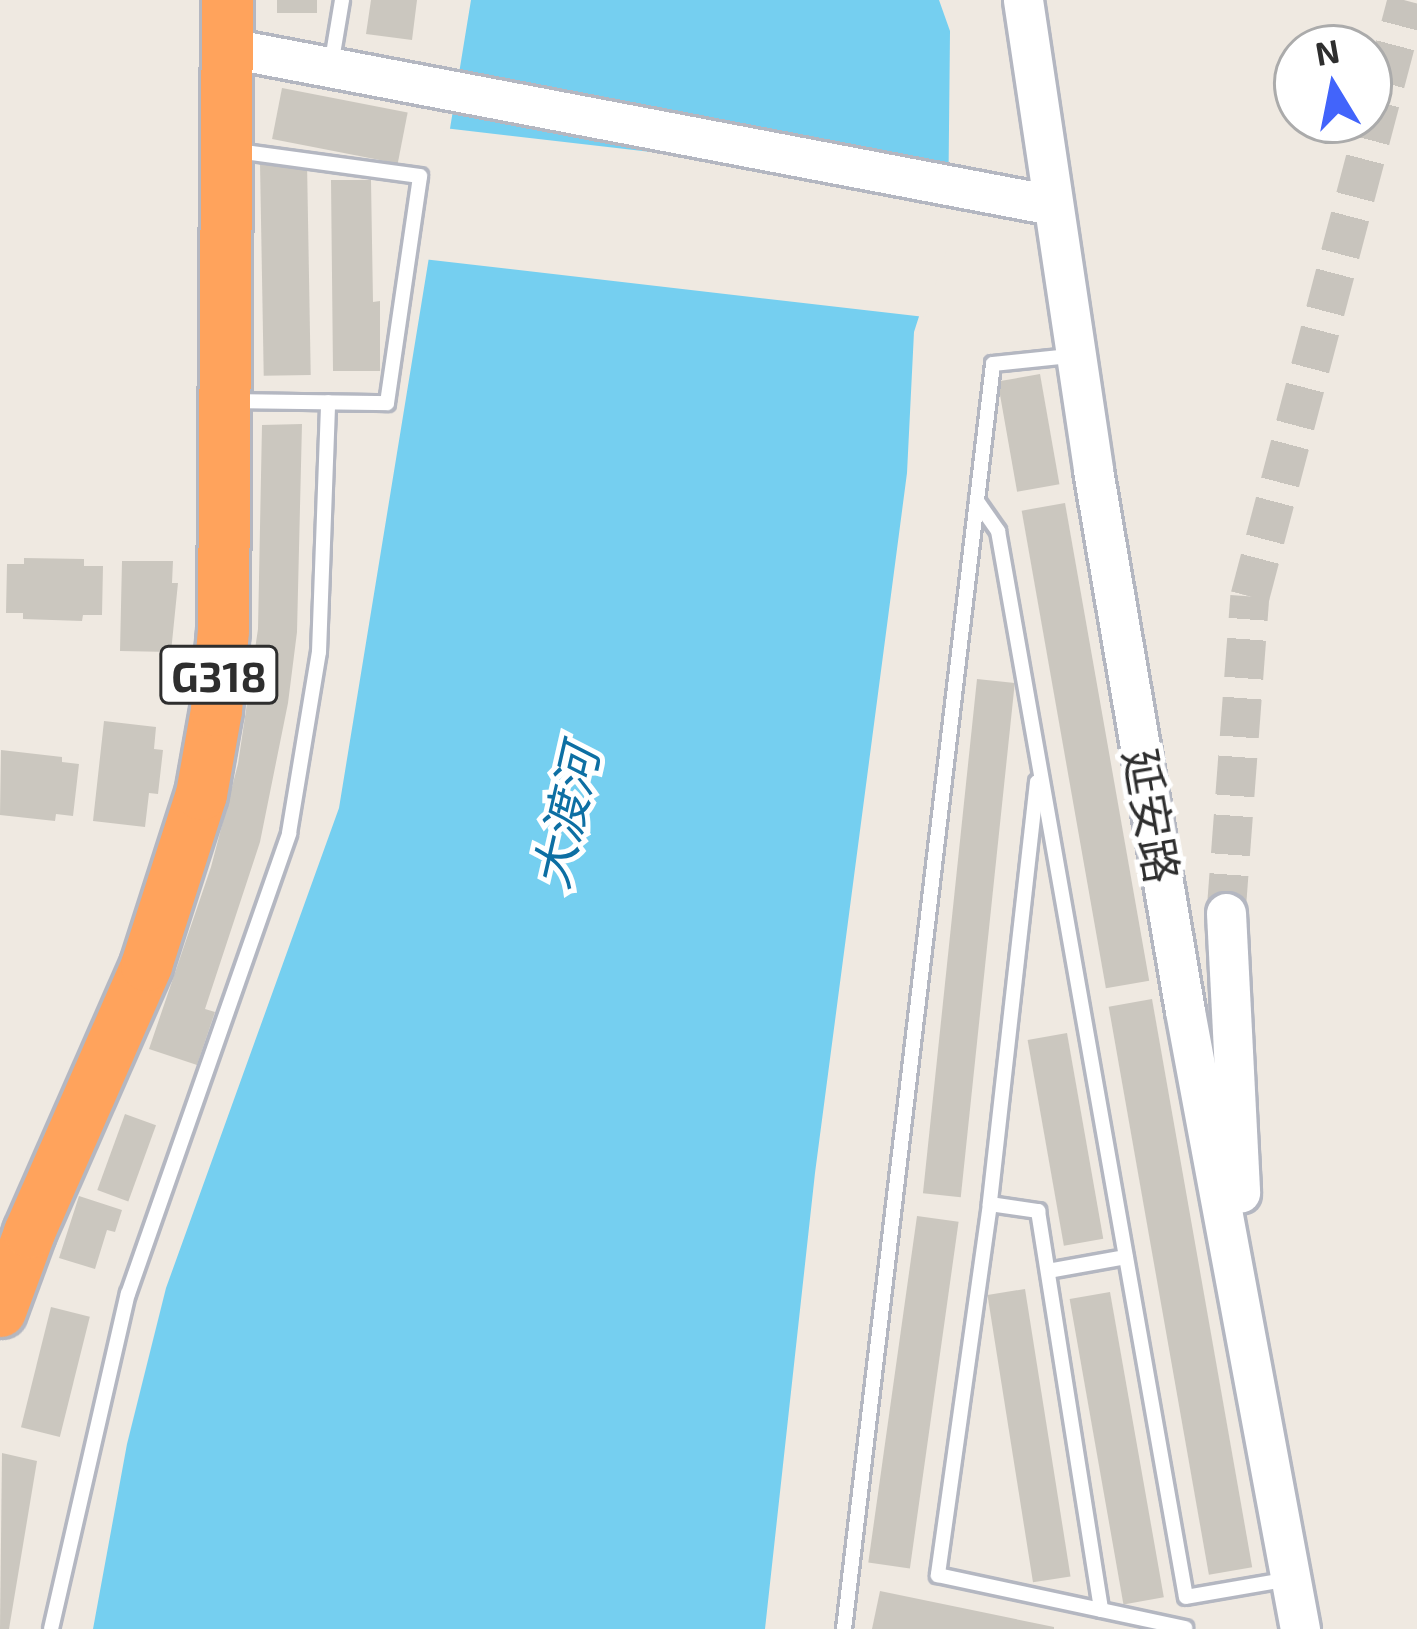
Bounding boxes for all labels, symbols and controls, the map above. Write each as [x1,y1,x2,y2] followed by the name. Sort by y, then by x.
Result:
[1273,24,1393,144] north arrow
[1312,30,1342,73] text: N
[159,639,279,711] road number: G318
[521,740,609,894] water label: 大渡河
[1114,745,1190,887] street label: 延安路

